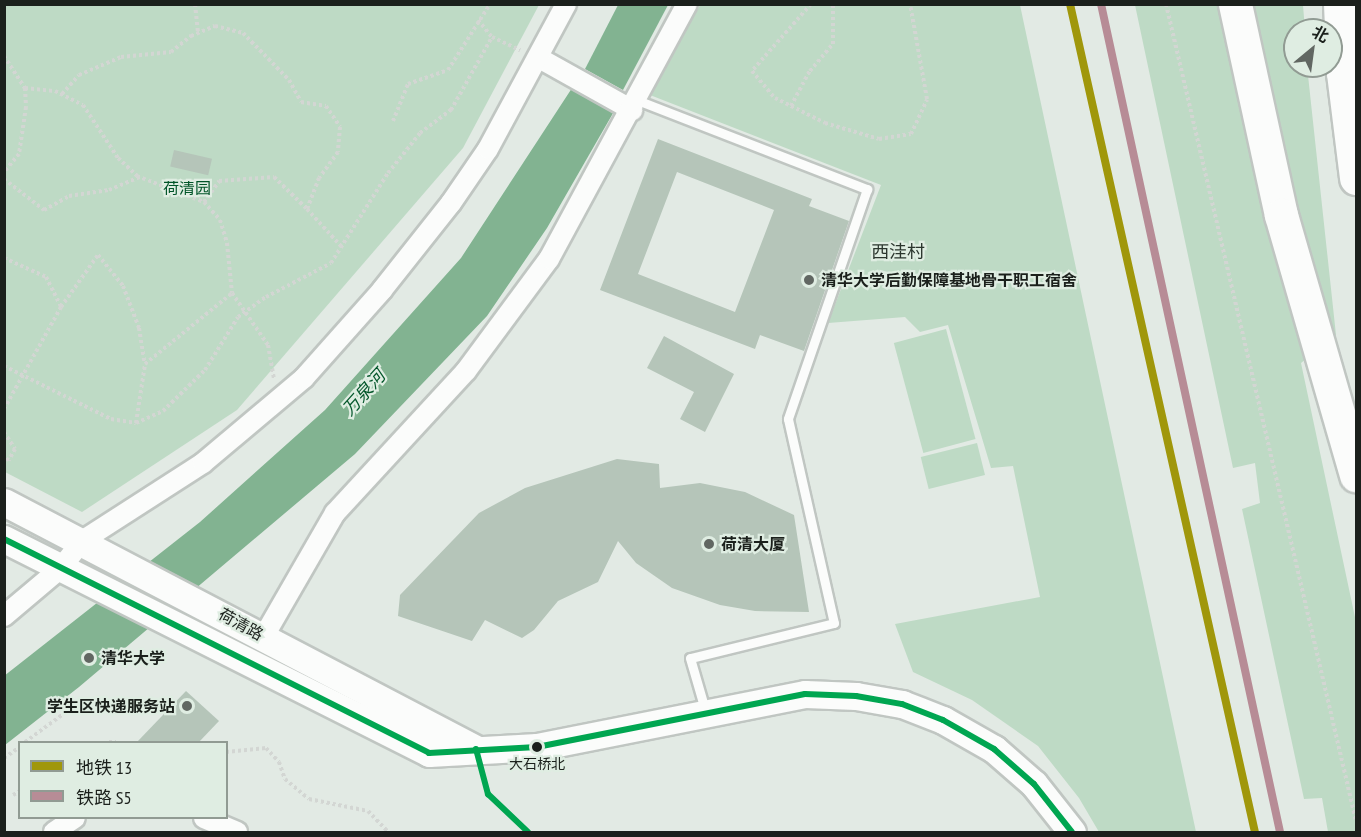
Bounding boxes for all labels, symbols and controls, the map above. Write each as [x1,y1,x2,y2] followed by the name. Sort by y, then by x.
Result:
[1283,18,1343,78] north arrow
[1309,21,1333,47] text: 北
[163,178,211,198] park label: 荷清园
[871,241,925,263] district label: 西洼村
[821,270,1077,290] place label: 清华大学后勤保障基地骨干职工宿舍
[802,273,816,287] marker: 清华大学后勤保障基地骨干职工宿舍
[338,366,390,420] water label: 万泉河
[721,534,785,554] place label: 荷清大厦
[702,537,716,551] marker: 荷清大厦
[215,604,267,644] street label: 荷清路
[101,648,165,668] place label: 清华大学
[82,651,96,665] marker: 清华大学
[47,696,175,716] place label: 学生区快递服务站
[180,699,194,713] marker: 学生区快递服务站
[18,741,228,819] legend
[531,741,543,753] marker: 大石桥北
[76,756,132,779] text: 地铁 13
[509,756,565,772] place label: 大石桥北
[76,786,132,809] text: 铁路 S5

